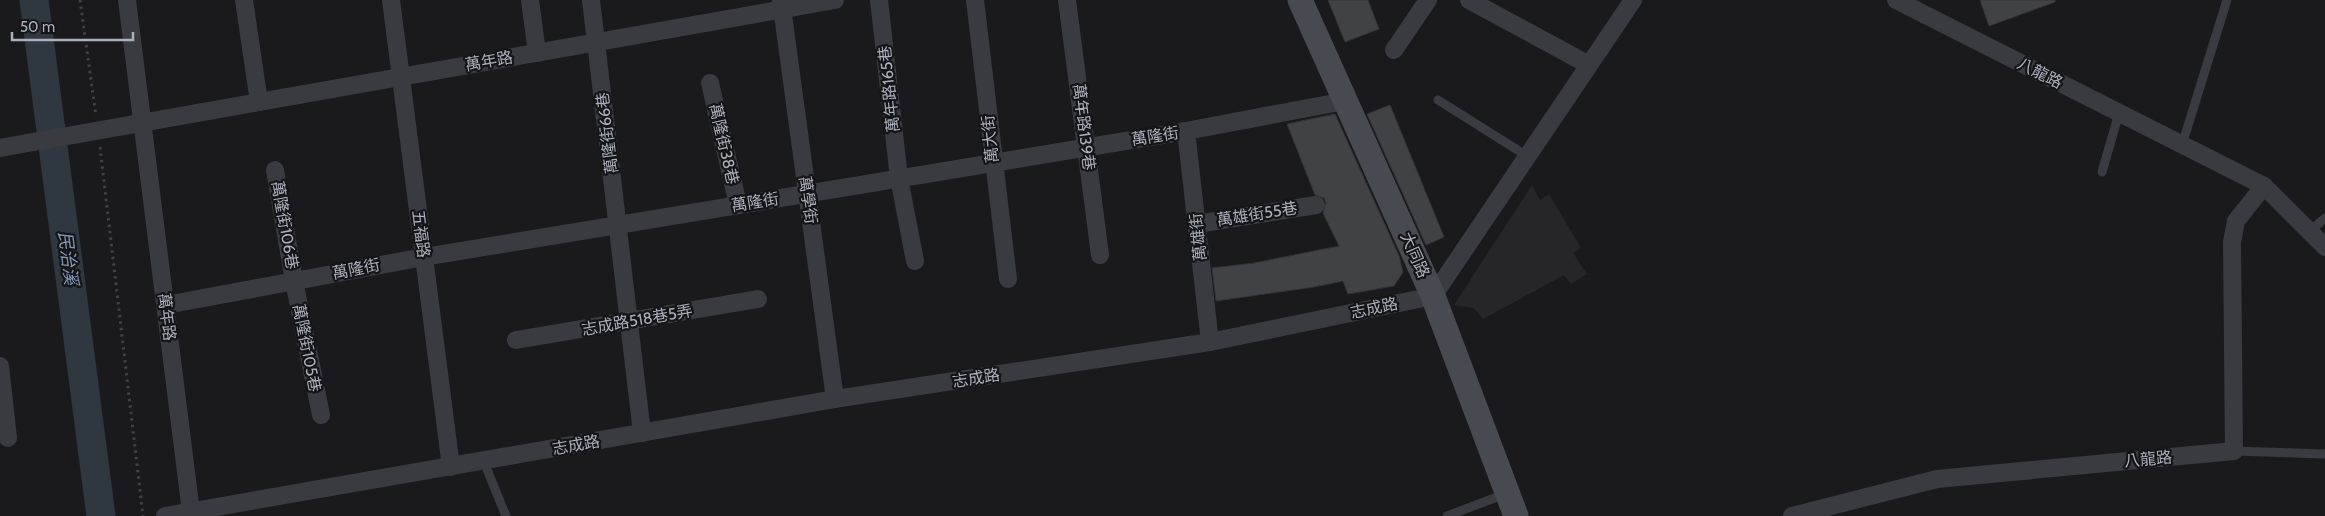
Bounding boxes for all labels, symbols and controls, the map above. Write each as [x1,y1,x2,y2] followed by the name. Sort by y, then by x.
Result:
[12,10,134,42] scale bar
[20,18,55,36] text: 50 m
[875,45,903,133] street label: 萬年路165巷
[464,47,514,75] street label: 萬年路
[2014,54,2066,92] street label: 八龍路
[1069,83,1099,171] street label: 萬年路139巷
[593,91,621,175] street label: 萬隆街66巷
[705,102,743,186] street label: 萬隆街38巷
[978,114,1002,164] street label: 萬大街
[1130,123,1180,149] street label: 萬隆街
[795,175,821,225] street label: 萬學街
[268,179,302,271] street label: 萬隆街106巷
[730,189,780,215] street label: 萬隆街
[1215,198,1299,230] street label: 萬雄街55巷
[409,209,433,259] street label: 五福路
[1186,212,1210,262] street label: 萬雄街
[1397,229,1433,281] street label: 大同路
[54,230,83,289] water label: 民治溪
[331,255,381,283] street label: 萬隆街
[155,292,179,342] street label: 萬年路
[1349,294,1399,322] street label: 志成路
[580,301,694,339] street label: 志成路518巷5弄
[289,302,325,394] street label: 萬隆街105巷
[951,365,1001,391] street label: 志成路
[551,431,601,459] street label: 志成路
[2123,447,2173,471] street label: 八龍路

